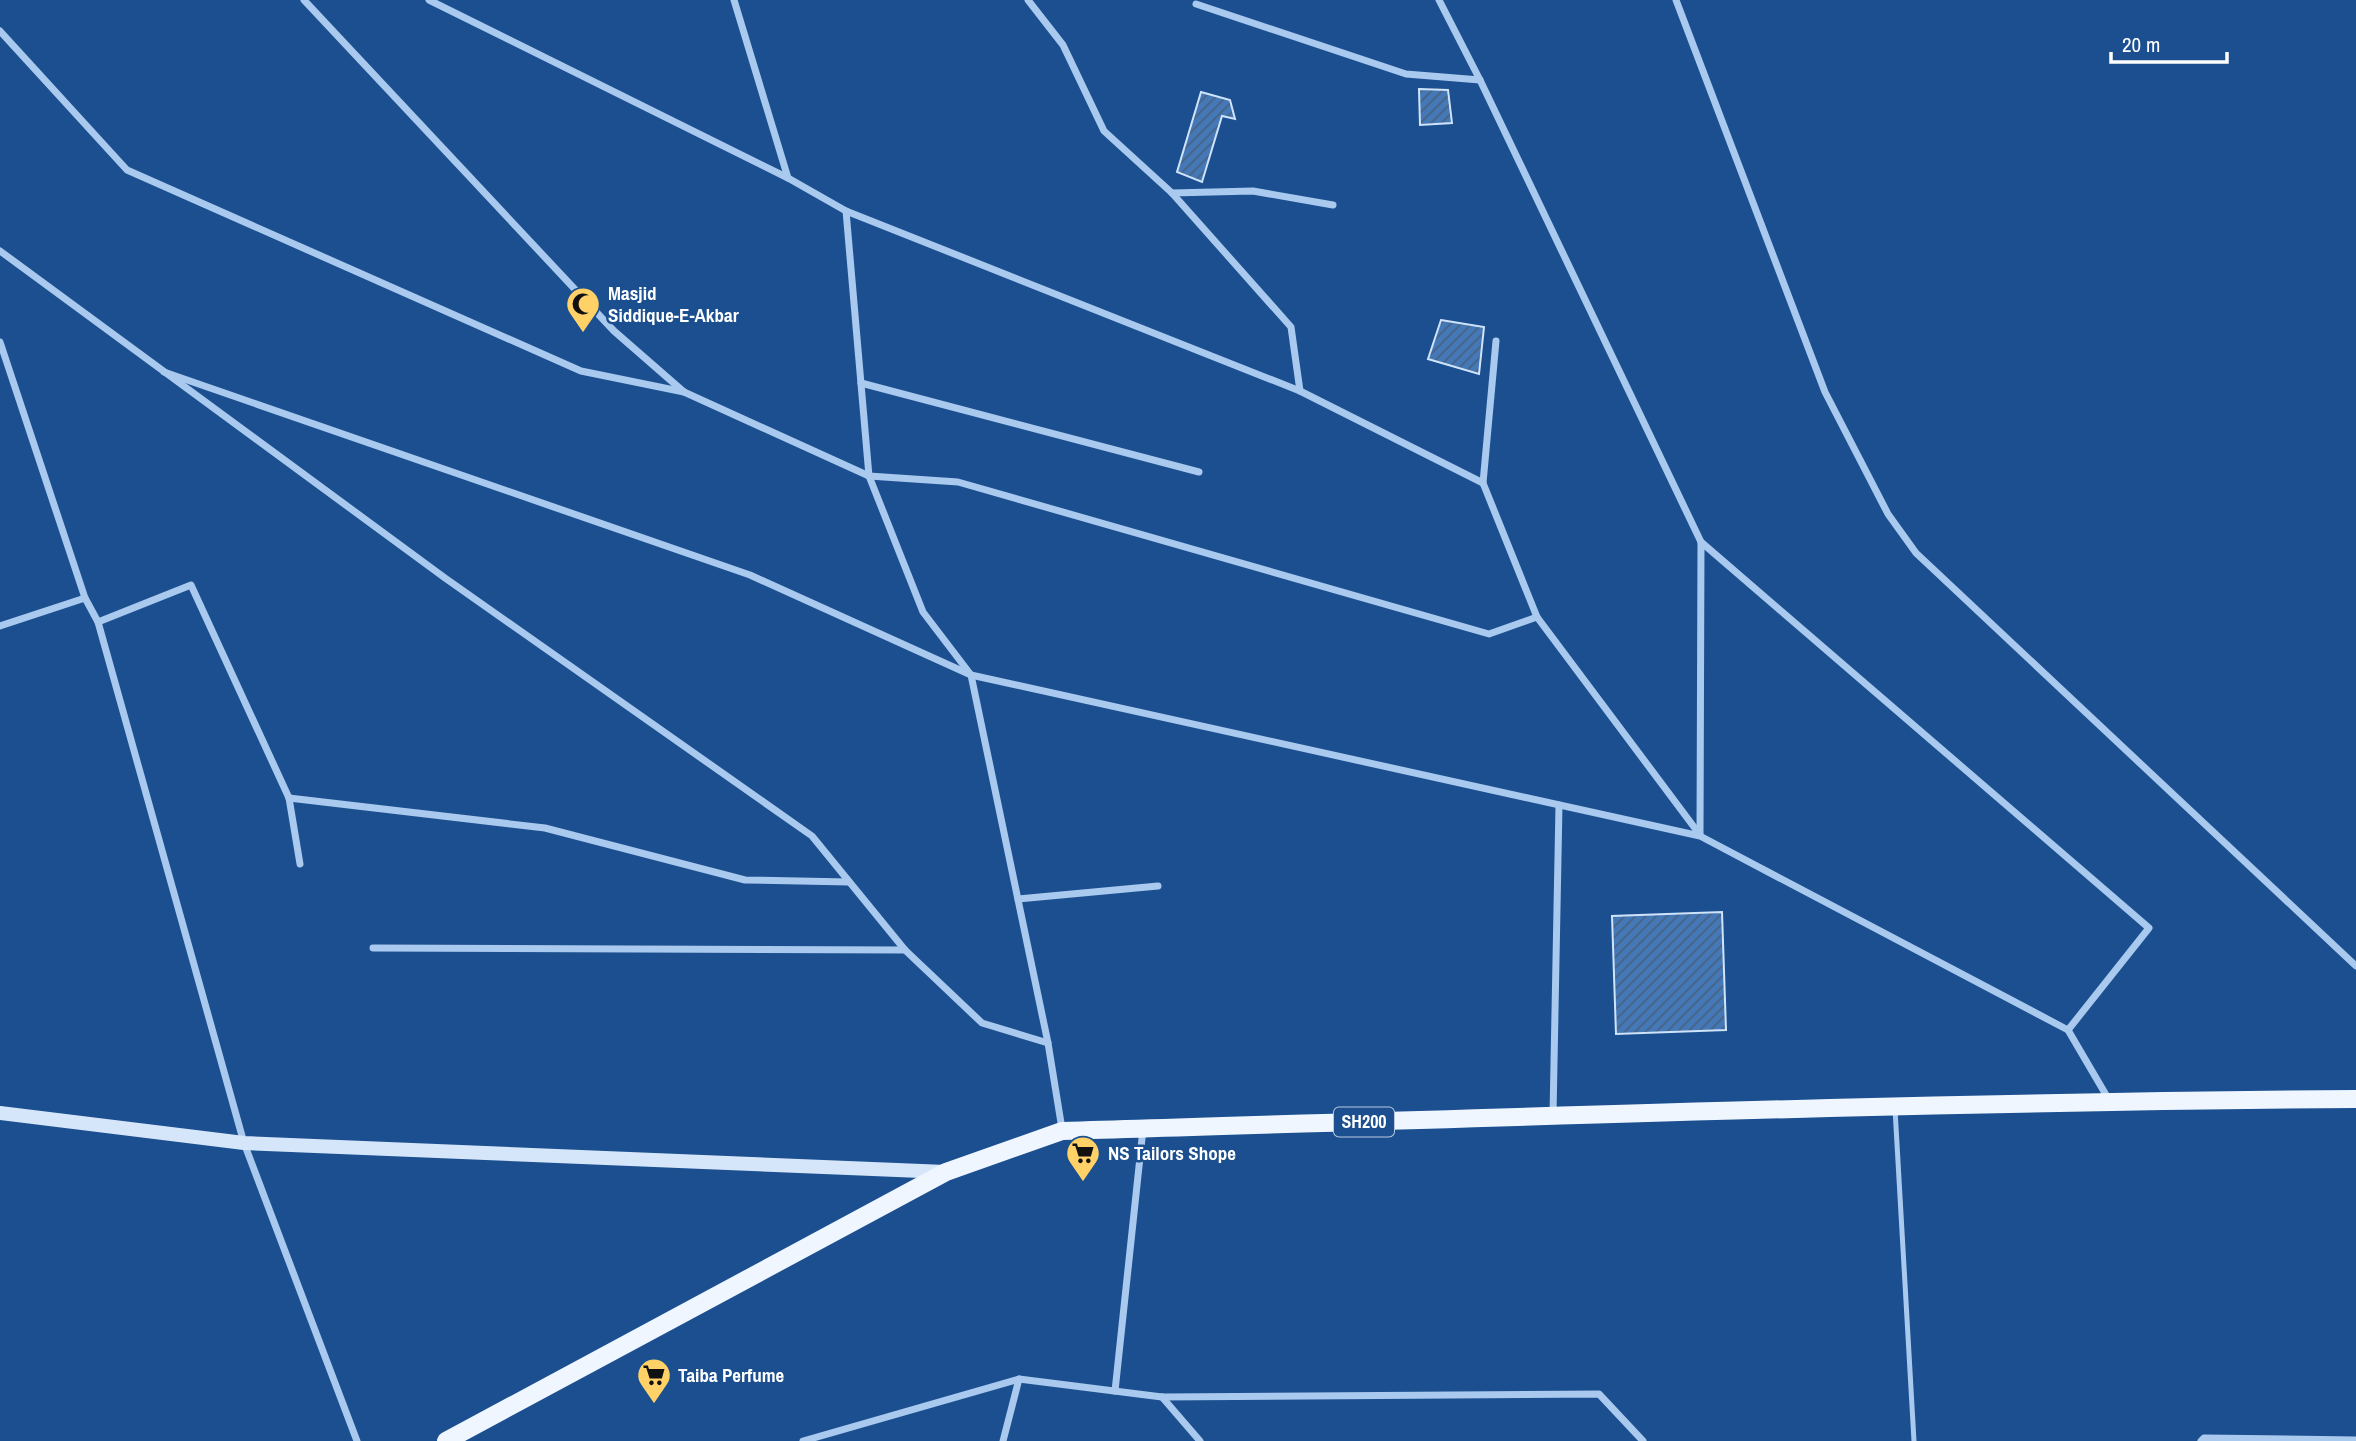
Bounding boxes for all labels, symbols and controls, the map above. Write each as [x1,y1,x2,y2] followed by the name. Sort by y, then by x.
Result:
[2111,21,2226,65] scale bar
[2122,30,2160,59] text: 20 m
[608,280,739,328] place label: Masjid Siddique-E-Akbar
[564,285,602,334] mosque icon: Masjid Siddique-E-Akbar
[1334,1107,1394,1136] road number: SH200
[1064,1134,1102,1183] supermarket icon: NS Tailors Shope
[1108,1140,1236,1166] place label: NS Tailors Shope
[635,1356,673,1405] supermarket icon: Taiba Perfume
[678,1362,785,1388] place label: Taiba Perfume

